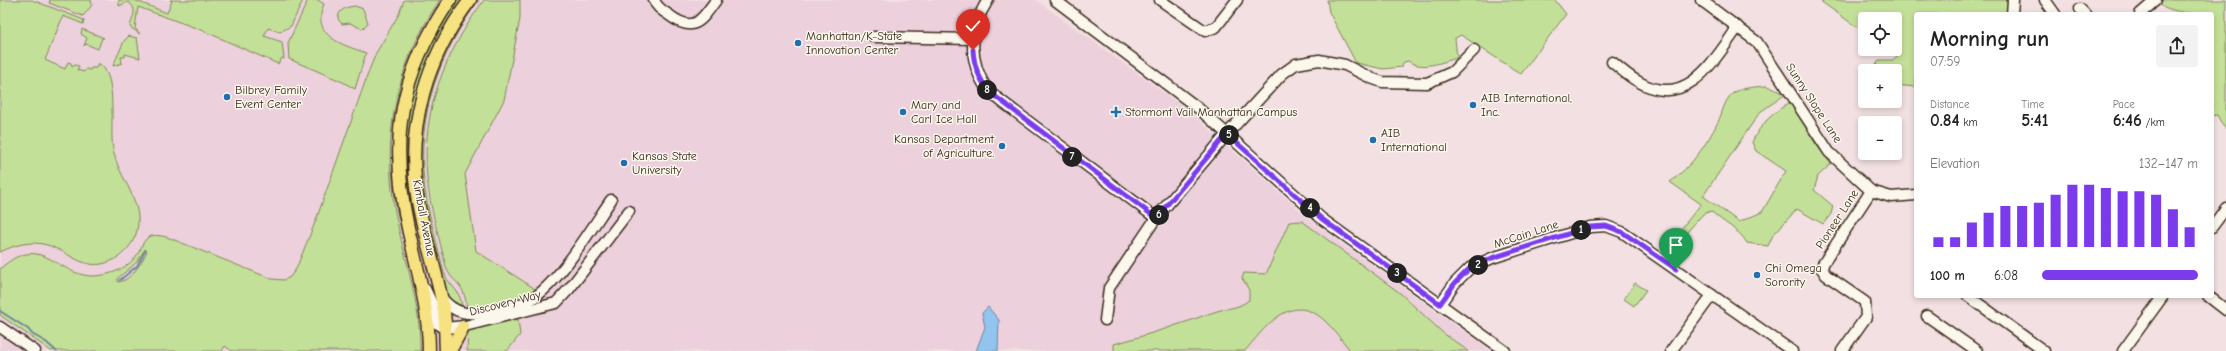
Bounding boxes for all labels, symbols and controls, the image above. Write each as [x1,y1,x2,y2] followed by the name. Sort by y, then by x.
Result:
[956,9,990,50] pin
[1858,12,1902,160] map controls
[1858,12,1902,56] button: locate
[962,15,984,37] icon: check
[2156,25,2198,67] button: share
[1930,26,2049,52] text: Morning run
[806,29,902,57] place label: Manhattan/K-State Innovation Center
[793,38,803,48] marker: Manhattan/K-State Innovation Center
[1930,54,1960,69] text: 07:59
[1783,61,1845,145] street label: Sunny Slope Lane
[1858,64,1902,108] button: +
[977,80,997,100] pin: 8
[235,83,308,111] place label: Bilbrey Family Event Center
[984,83,990,96] text: 8
[1481,91,1572,119] place label: AIB International, Inc.
[222,92,232,102] marker: Bilbrey Family Event Center
[911,98,977,126] place label: Mary and Carl Ice Hall
[1930,98,1969,111] text: Distance
[2021,98,2044,111] text: Time
[2113,98,2135,111] text: Pace
[1468,100,1478,110] marker: AIB International, Inc.
[1125,105,1297,119] place label: Stormont Vail Manhattan Campus
[1110,106,1122,118] marker: Stormont Vail Manhattan Campus
[898,107,908,117] marker: Mary and Carl Ice Hall
[1930,111,1959,130] text: 0.84
[2021,111,2049,130] text: 5:41
[2113,111,2142,130] text: 6:46
[1858,116,1902,160] button: −
[1959,116,1978,129] text: km
[2142,116,2165,129] text: /km
[1219,125,1239,145] pin: 5
[1381,126,1447,154] place label: AIB International
[1226,128,1232,141] text: 5
[894,132,995,160] place label: Kansas Department of Agriculture.
[1368,135,1378,145] marker: AIB International
[997,141,1007,151] marker: Kansas Department of Agriculture.
[1062,147,1082,167] pin: 7
[632,149,697,177] place label: Kansas State University
[1070,150,1074,163] text: 7
[1930,156,1980,171] text: Elevation
[2139,156,2198,171] text: 132–147 m
[619,158,629,168] marker: Kansas State University
[410,178,438,258] street label: Kimball Avenue
[1813,187,1861,251] street label: Pioneer Lane
[1300,198,1320,218] pin: 4
[1307,201,1313,214] text: 4
[1149,205,1169,225] pin: 6
[1156,208,1162,221] text: 6
[1492,217,1560,251] street label: McCain Lane
[1571,220,1591,240] pin: 1
[1579,223,1583,236] text: 1
[1659,228,1693,269] pin
[1665,234,1687,256] icon: arrive
[1468,255,1488,275] pin: 2
[1475,258,1481,271] text: 2
[1765,261,1822,289] place label: Chi Omega Sorority
[1387,263,1407,283] pin: 3
[1394,266,1400,279] text: 3
[1930,268,1965,283] text: 100 m
[1994,268,2018,283] text: 6:08
[1752,270,1762,280] marker: Chi Omega Sorority
[468,287,543,319] street label: Discovery Way

